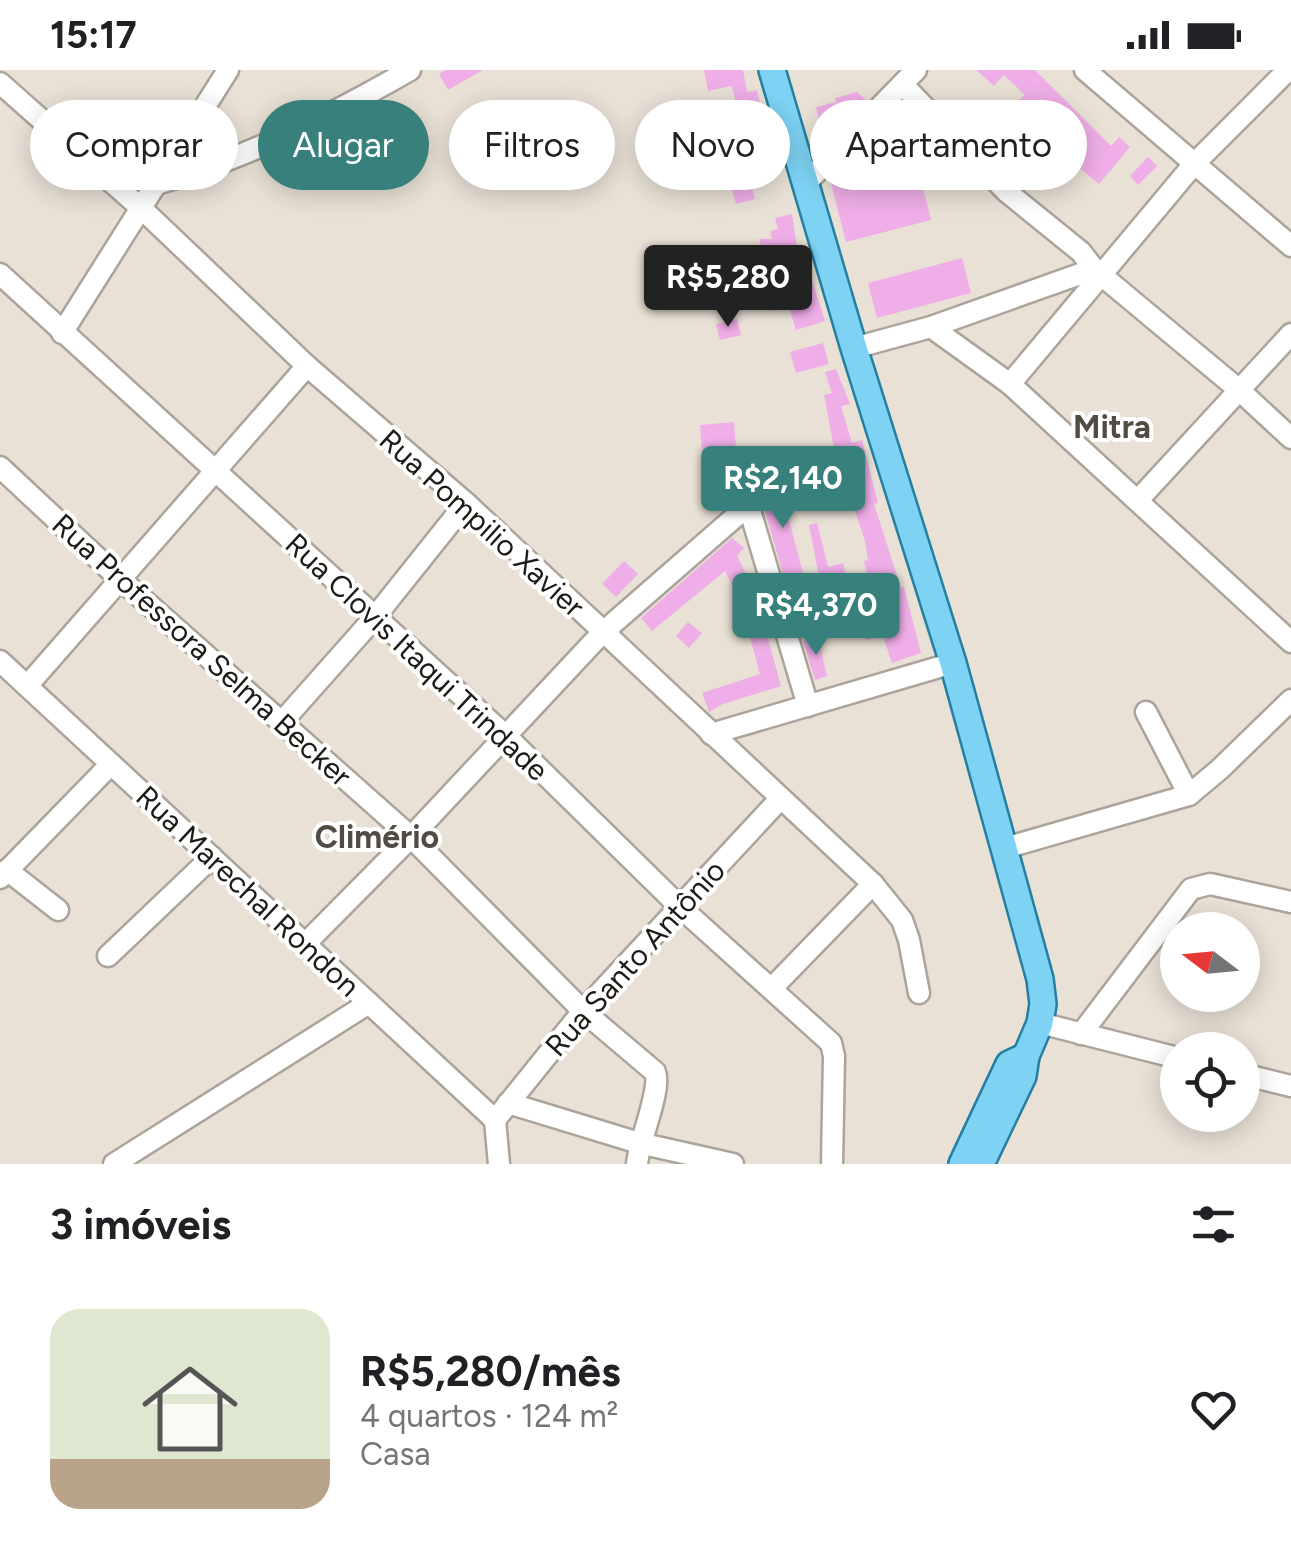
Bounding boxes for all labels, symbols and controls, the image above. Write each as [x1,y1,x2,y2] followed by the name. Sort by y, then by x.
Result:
[50,12,137,58] text: 15:17
[30,100,238,190] chip: Comprar
[258,100,429,190] chip: Alugar
[449,100,615,190] chip: Filtros
[635,100,790,190] chip: Novo
[810,100,1087,190] chip: Apartamento
[636,245,820,330] pin: R$5,280
[666,258,790,296] text: R$5,280
[1073,408,1151,446] district label: Mitra
[372,421,592,625] street label: Rua Pompilio Xavier
[691,446,875,531] pin: R$2,140
[723,459,843,497] text: R$2,140
[45,506,359,794] street label: Rua Professora Selma Becker
[278,525,556,789] street label: Rua Clovis Itaqui Trindade
[724,573,908,658] pin: R$4,370
[754,586,878,624] text: R$4,370
[128,778,368,1004] street label: Rua Marechal Rondon
[315,818,439,856] district label: Climério
[537,852,733,1064] street label: Rua Santo Antônio
[1160,912,1260,1012] north arrow
[1160,912,1260,1132] map controls
[1160,1032,1260,1132] button: locate
[1186,1197,1241,1252] icon: filters
[50,1199,231,1250] text: 3 imóveis
[360,1346,621,1397] text: R$5,280/mês
[130,1349,250,1469] icon: home
[1186,1382,1241,1437] icon: heart
[360,1397,618,1435] text: 4 quartos · 124 m²
[360,1435,431,1473] text: Casa

